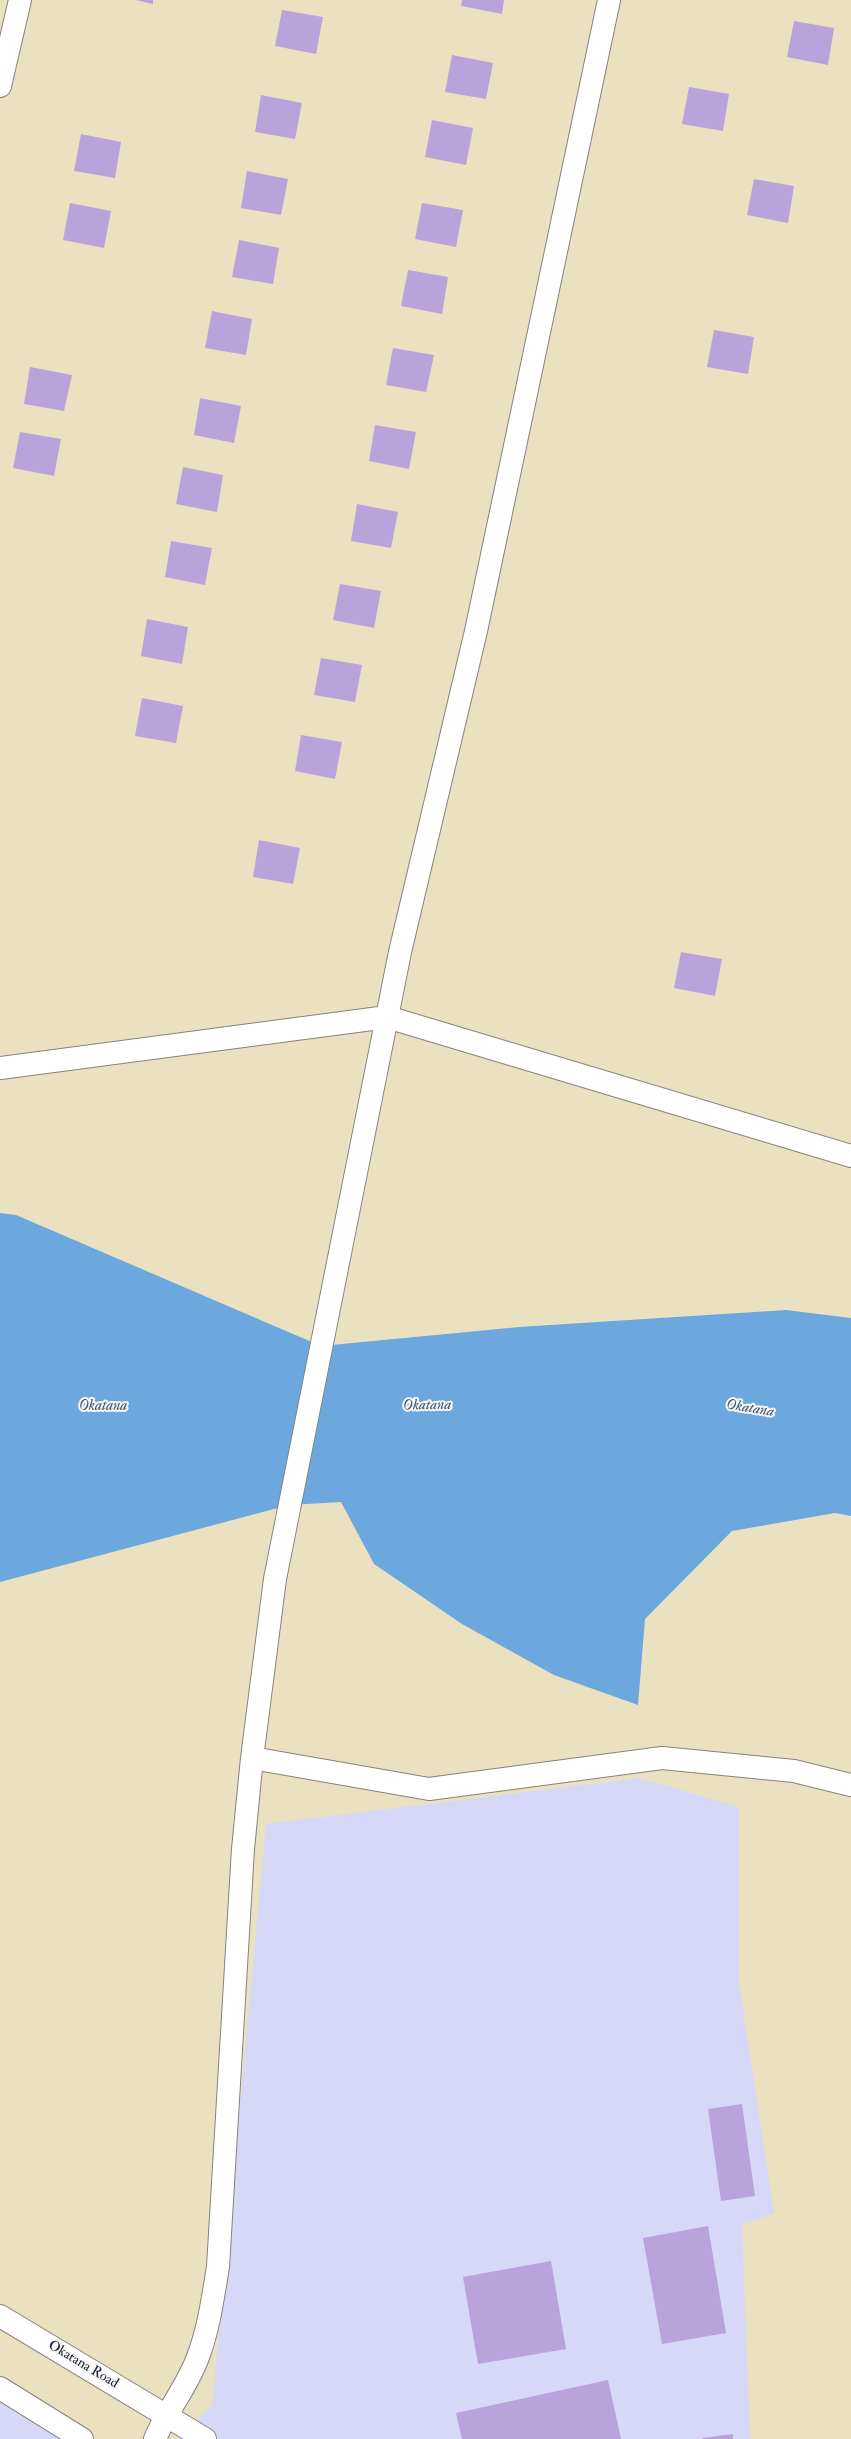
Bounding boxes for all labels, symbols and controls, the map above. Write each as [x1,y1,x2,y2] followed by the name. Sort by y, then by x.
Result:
[725,1396,775,1422] water label: Okatana
[403,1397,451,1415] water label: Okatana
[79,1398,127,1416] water label: Okatana
[45,2337,121,2393] street label: Okatana Road

